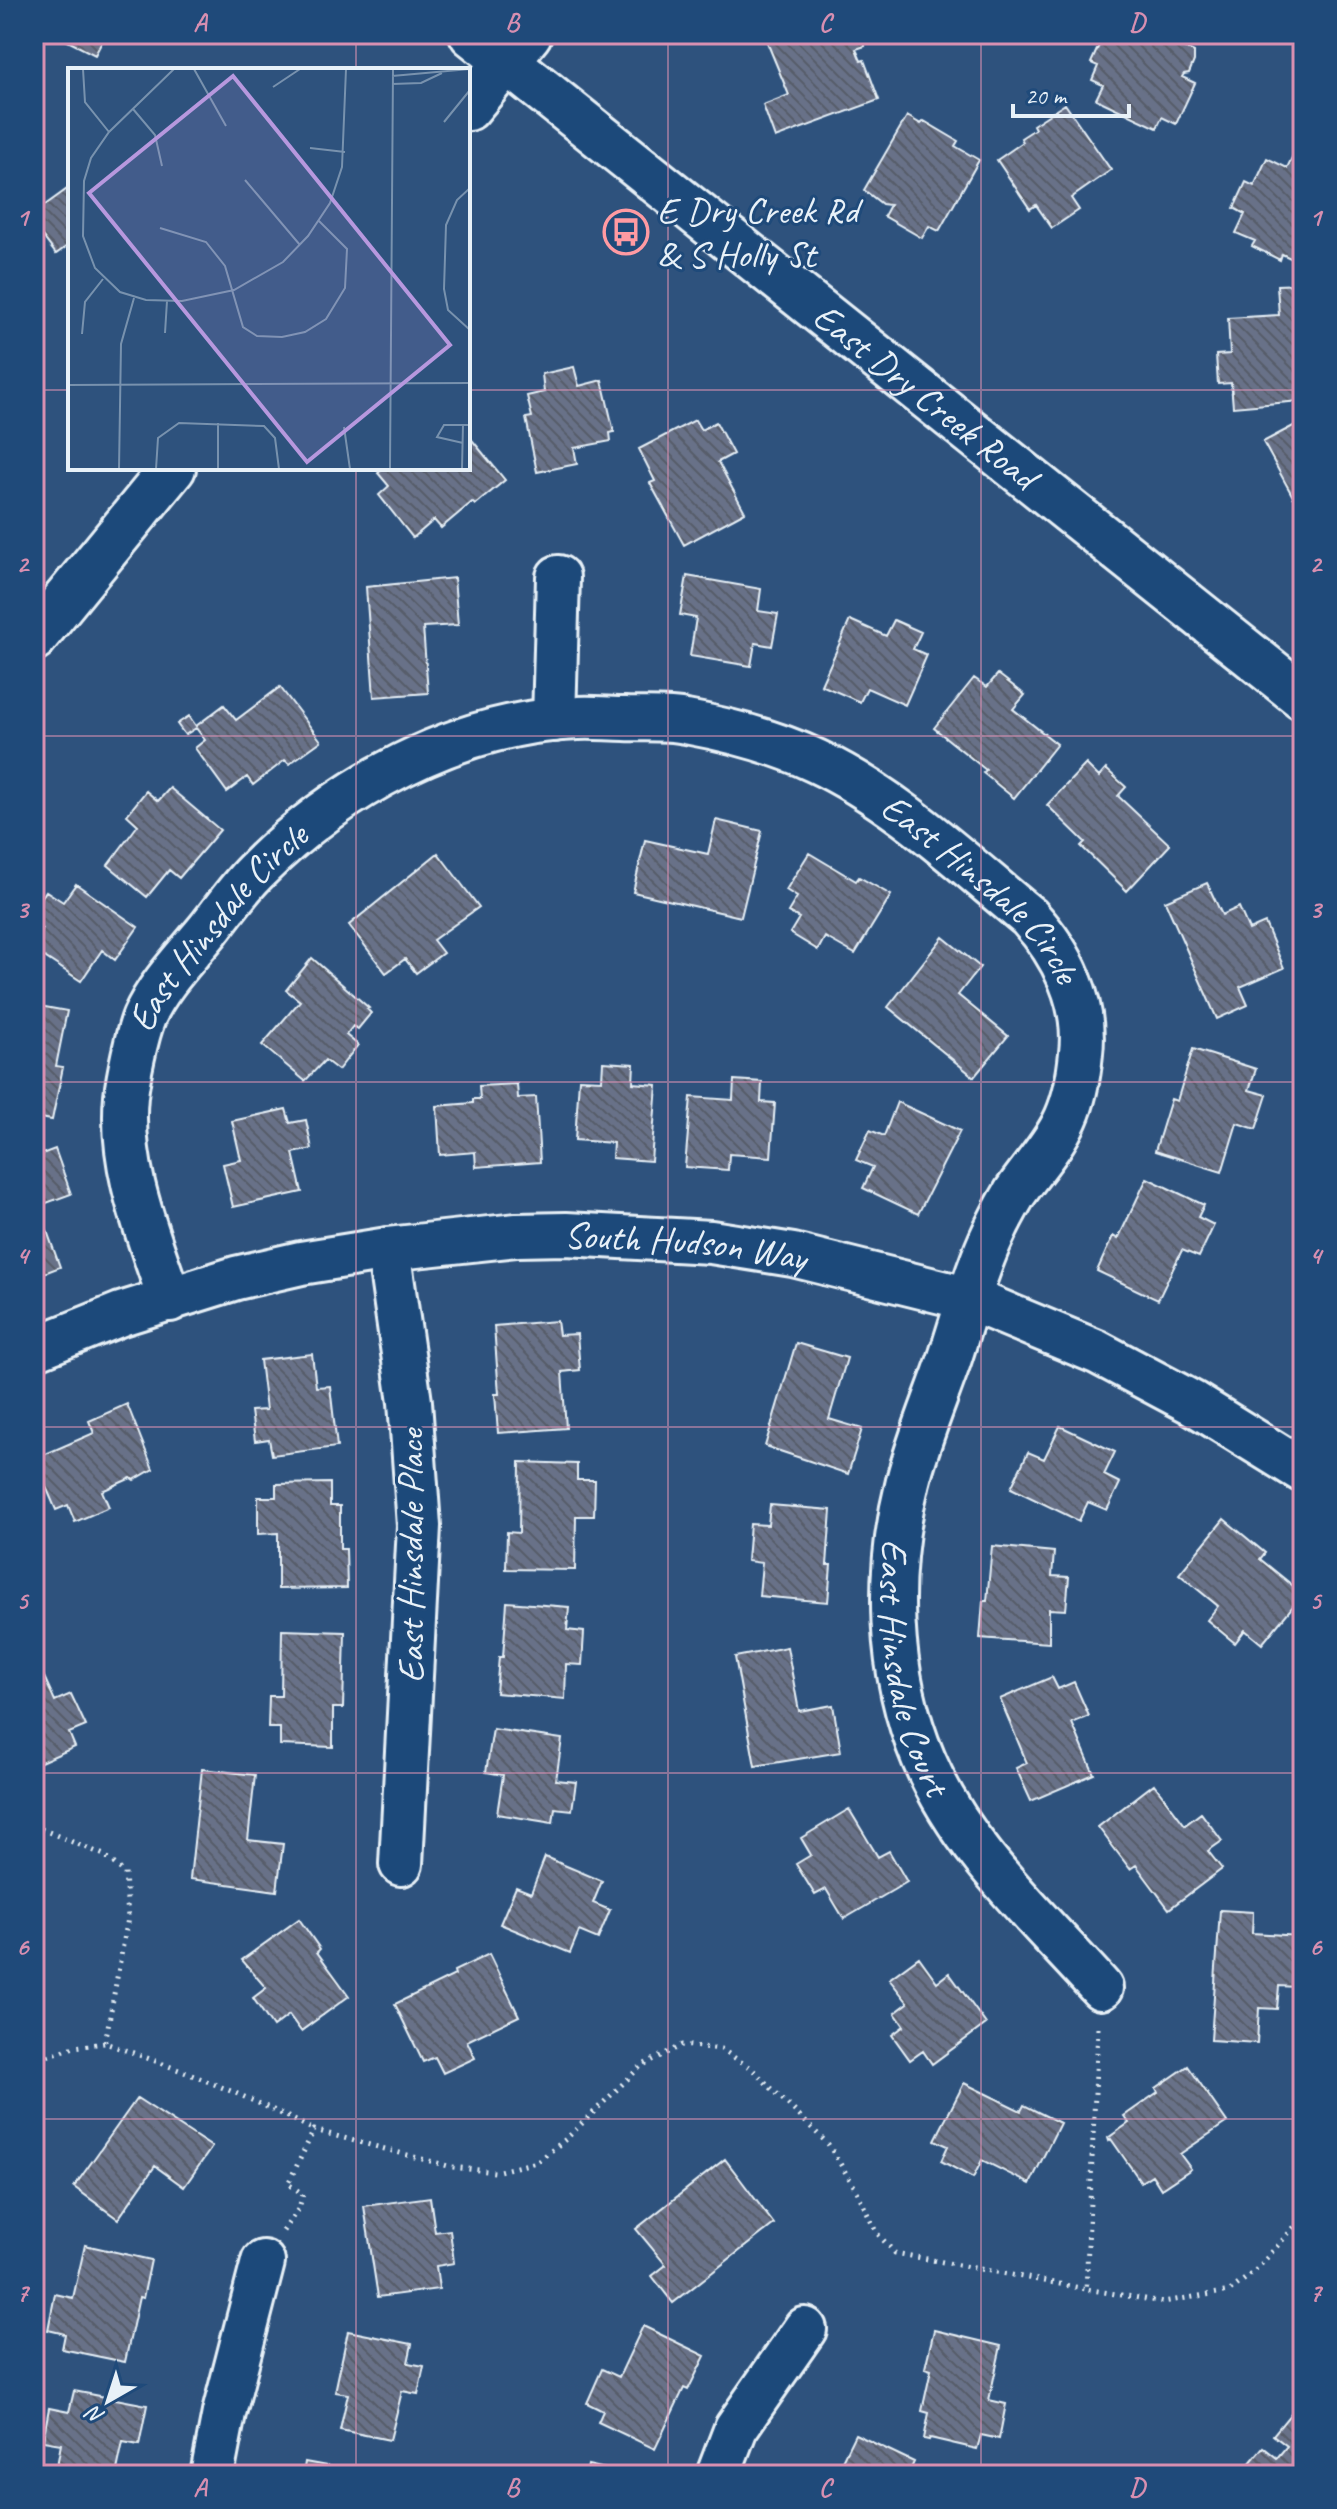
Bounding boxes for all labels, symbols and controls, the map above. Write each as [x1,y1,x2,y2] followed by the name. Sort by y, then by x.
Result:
[193,6,208,39] text: A
[505,6,521,39] text: B
[819,6,835,39] text: C
[1129,6,1147,39] text: D
[68,68,470,470] inset map
[1013,68,1129,118] scale bar
[1025,81,1068,111] text: 20 m
[657,187,864,278] place label: E Dry Creek Rd & S Holly St
[16,201,31,234] text: 1
[1309,201,1324,234] text: 1
[602,208,650,256] bus stop icon: E Dry Creek Rd & S Holly St
[804,293,1051,503] street label: East Dry Creek Road
[16,547,30,580] text: 2
[1309,547,1323,580] text: 2
[872,783,1092,993] street label: East Hinsdale Circle
[118,810,319,1038] street label: East Hinsdale Circle
[16,893,30,926] text: 3
[1309,893,1323,926] text: 3
[563,1211,815,1282] street label: South Hudson Way
[16,1239,31,1272] text: 4
[1309,1239,1324,1272] text: 4
[387,1426,434,1683] street label: East Hinsdale Place
[869,1538,962,1807] street label: East Hinsdale Court
[16,1584,30,1617] text: 5
[1309,1584,1323,1617] text: 5
[16,1930,30,1963] text: 6
[1309,1930,1323,1963] text: 6
[16,2276,30,2309] text: 7
[1309,2276,1323,2309] text: 7
[68,2361,148,2441] north arrow
[79,2398,110,2431] text: N
[193,2471,208,2504] text: A
[505,2471,521,2504] text: B
[819,2471,835,2504] text: C
[1129,2471,1147,2504] text: D

